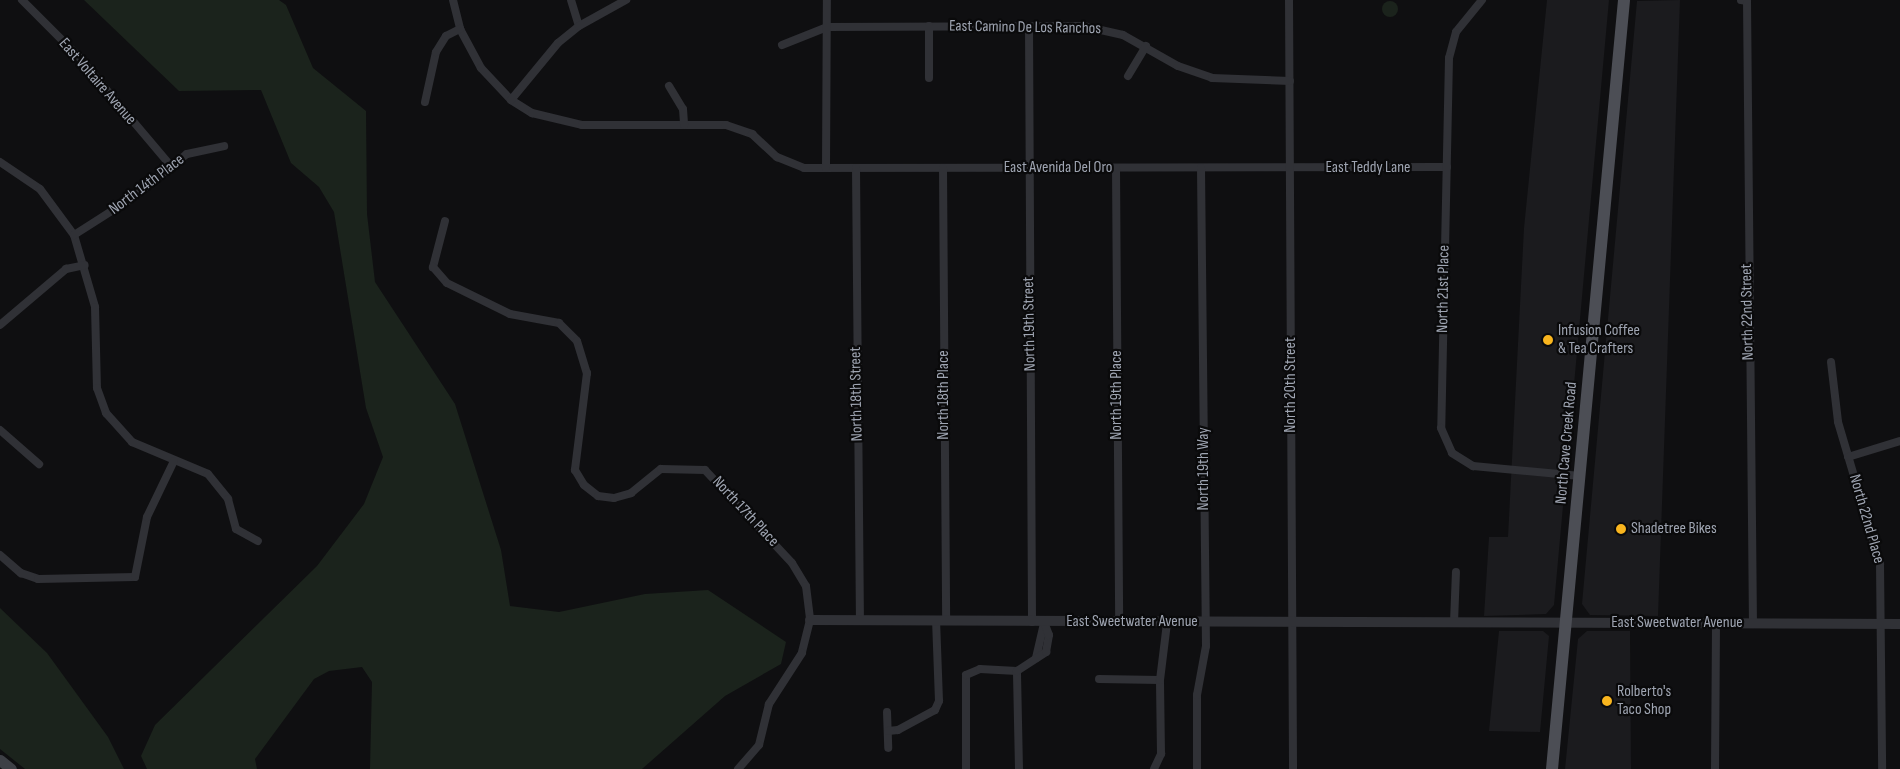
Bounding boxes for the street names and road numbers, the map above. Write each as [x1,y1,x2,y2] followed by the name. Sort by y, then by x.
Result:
[949,17,1101,39] street label: East Camino De Los Ranchos
[54,35,140,129] street label: East Voltaire Avenue
[106,151,188,219] street label: North 14th Place
[1004,158,1112,178] street label: East Avenida Del Oro
[1326,158,1410,178] street label: East Teddy Lane
[1434,245,1454,333] street label: North 21st Place
[1738,263,1758,361] street label: North 22nd Street
[1020,276,1040,372] street label: North 19th Street
[1281,337,1301,433] street label: North 20th Street
[847,347,867,441] street label: North 18th Street
[934,350,954,440] street label: North 18th Place
[1107,350,1127,440] street label: North 19th Place
[1552,381,1582,505] street label: North Cave Creek Road
[1194,427,1214,511] street label: North 19th Way
[1844,472,1888,566] street label: North 22nd Place
[708,473,782,551] street label: North 17th Place
[1066,612,1198,632] street label: East Sweetwater Avenue
[1611,613,1743,633] street label: East Sweetwater Avenue

